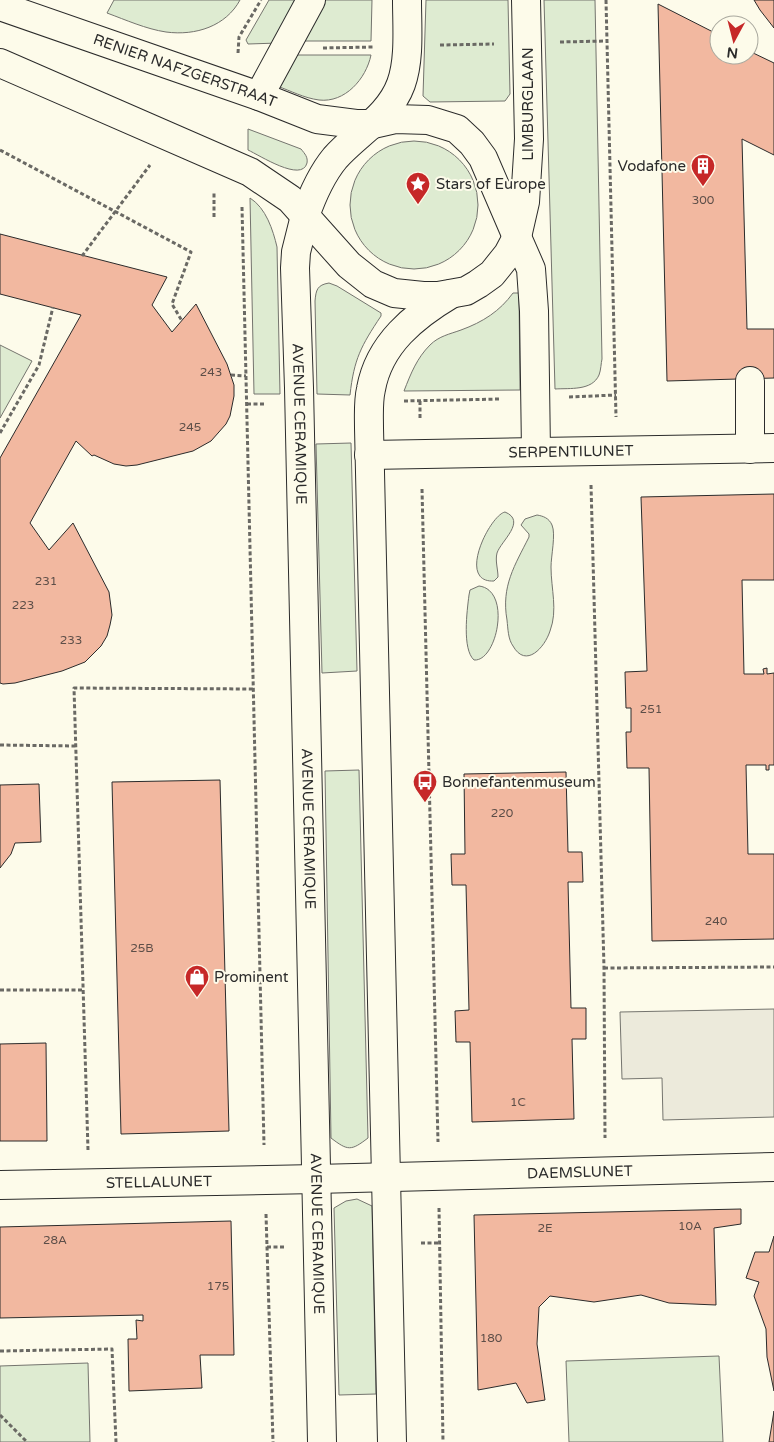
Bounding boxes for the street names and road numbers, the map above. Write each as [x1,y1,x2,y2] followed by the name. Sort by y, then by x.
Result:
[91,30,279,111] street label: RENIER NAFZGERSTRAAT
[519,47,537,161] street label: LIMBURGLAAN
[289,343,311,505] street label: AVENUE CERAMIQUE
[508,441,634,462] street label: SERPENTILUNET
[298,748,319,909] street label: AVENUE CERAMIQUE
[307,1153,328,1314] street label: AVENUE CERAMIQUE
[527,1162,633,1182] street label: DAEMSLUNET
[106,1172,212,1192] street label: STELLALUNET

